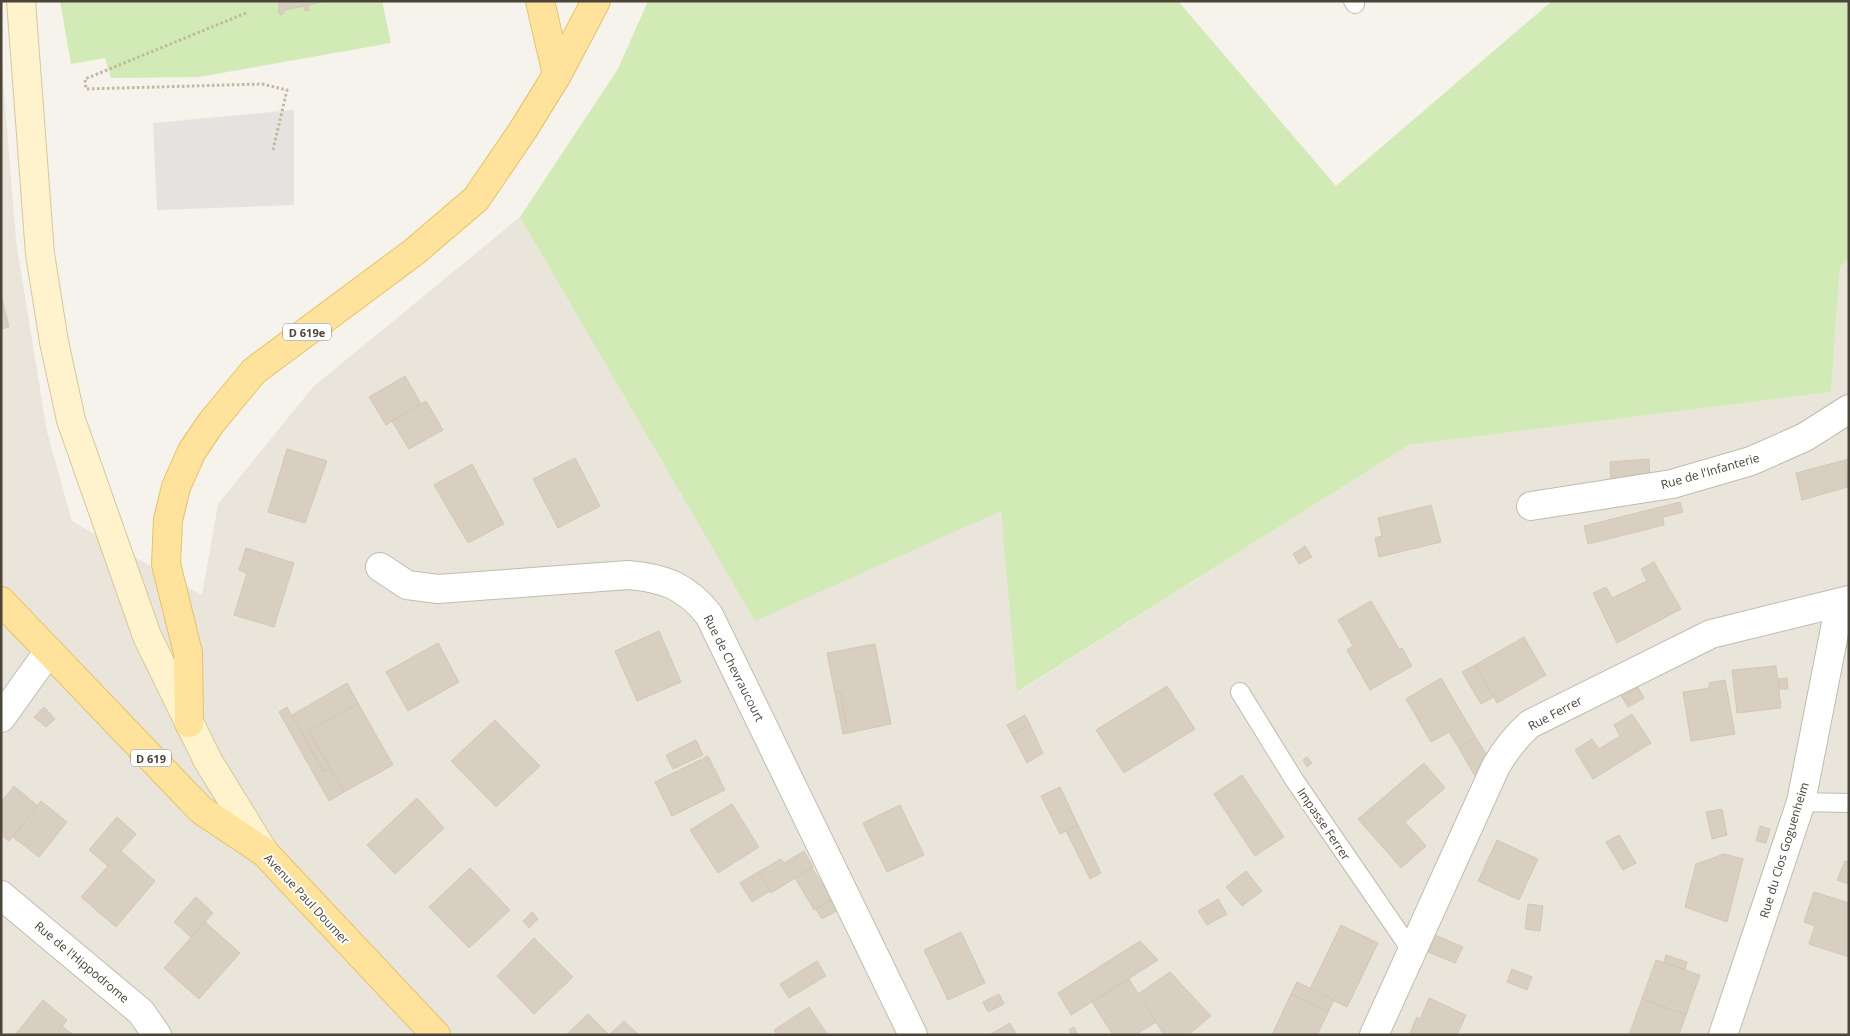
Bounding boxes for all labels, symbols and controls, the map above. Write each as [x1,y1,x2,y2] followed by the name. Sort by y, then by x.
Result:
[283,324,331,341] road number: D 619e
[1659,449,1762,493] street label: Rue de l'Infanterie
[700,612,768,724] street label: Rue de Chevraucourt
[1525,692,1585,734] street label: Rue Ferrer
[131,750,171,766] road number: D 619
[1755,780,1813,920] street label: Rue du Clos Goguenheim
[1293,784,1355,864] street label: Impasse Ferrer
[260,850,354,948] street label: Avenue Paul Doumer
[31,917,133,1007] street label: Rue de l'Hippodrome

